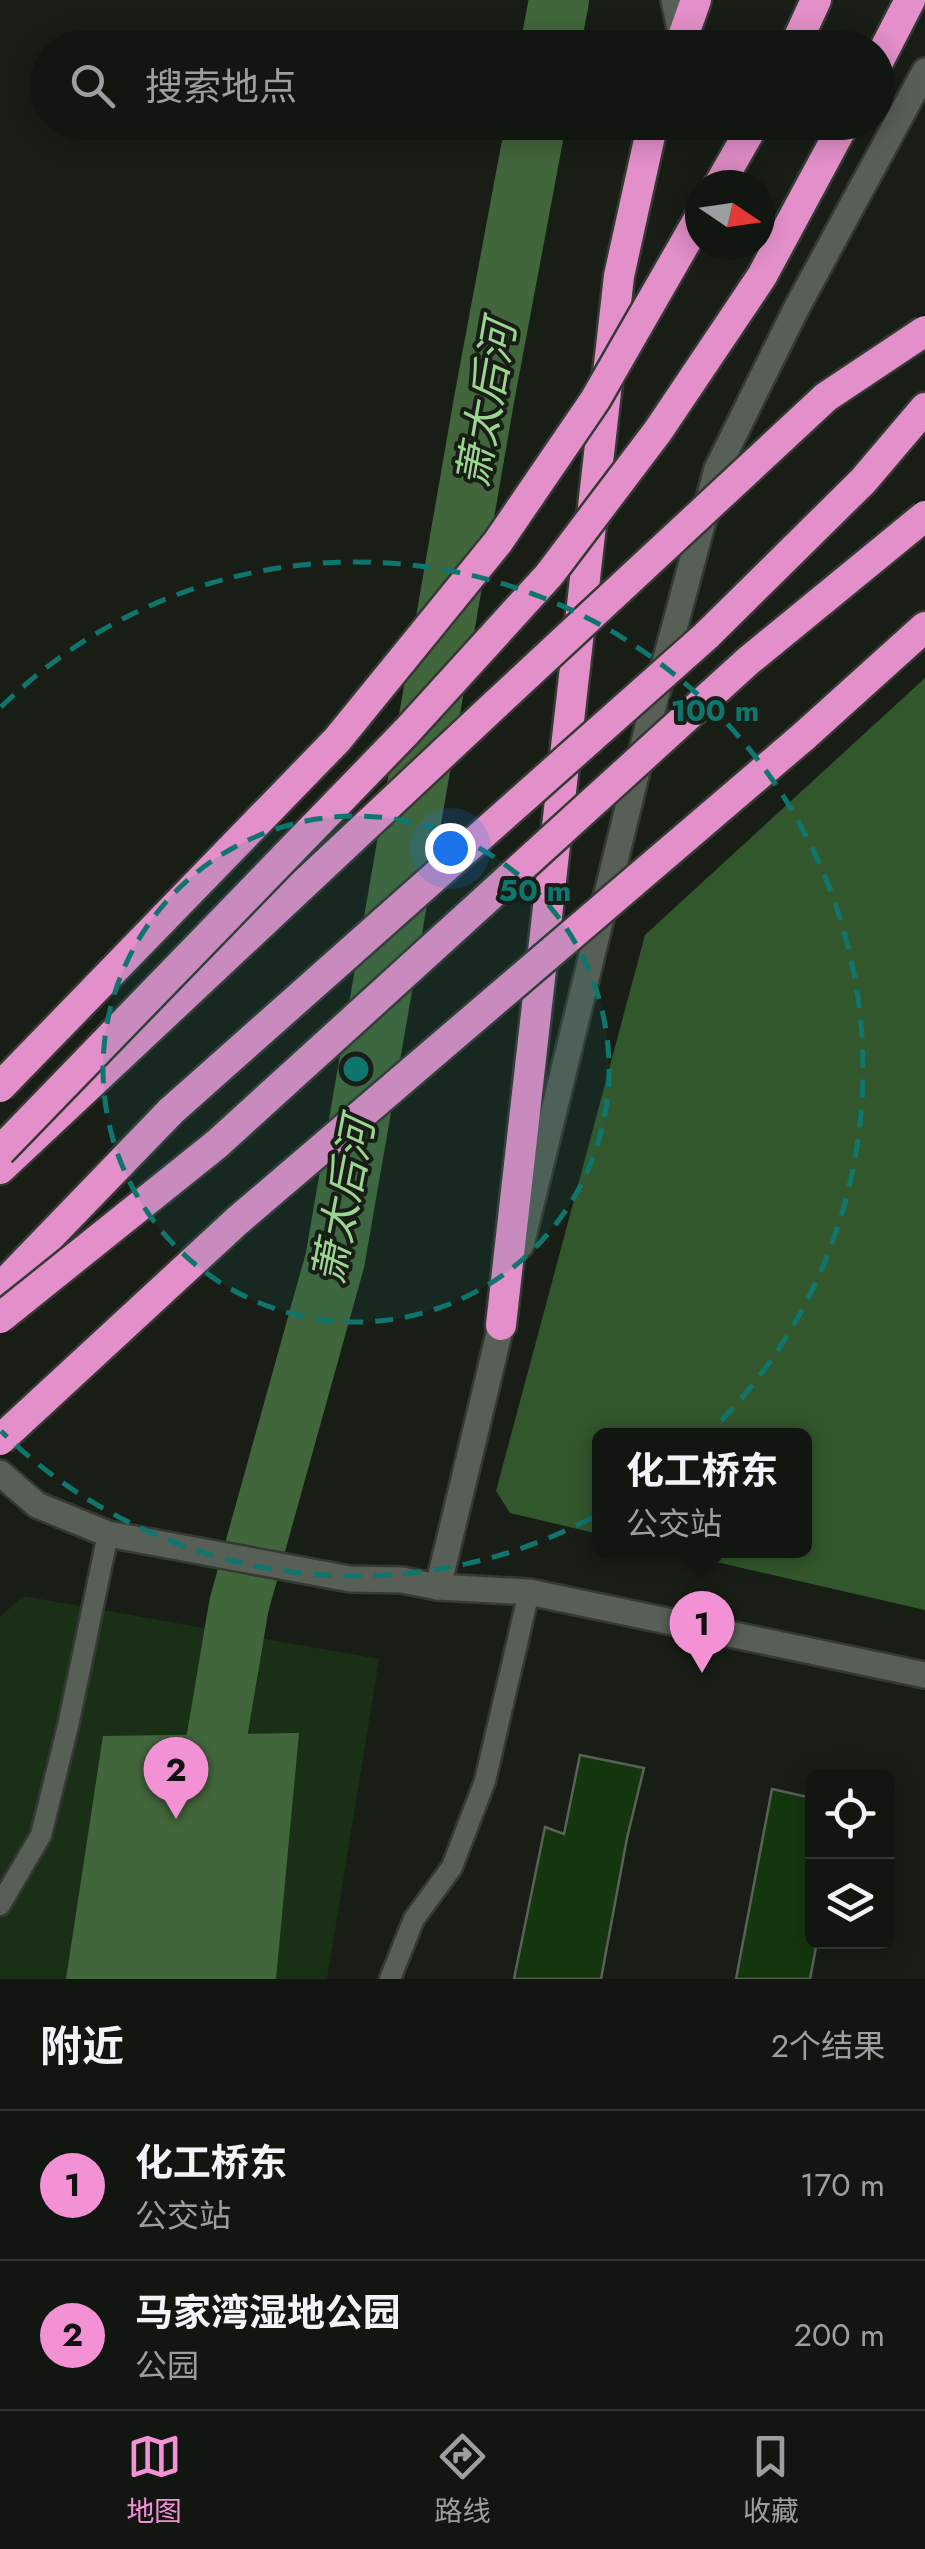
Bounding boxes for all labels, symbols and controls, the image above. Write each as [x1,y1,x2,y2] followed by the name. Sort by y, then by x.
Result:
[30,30,895,140] search box
[65,58,120,113] icon: search
[145,59,297,114] text: 搜索地点
[685,170,775,260] north arrow
[442,309,532,492] water label: 萧太后河
[671,689,759,732] text: 100 m
[425,823,476,874] your location
[499,869,571,912] text: 50 m
[338,1051,374,1087] centre of rings
[298,1106,391,1289] water label: 萧太后河
[592,1428,812,1558] popup
[626,1443,778,1498] text: 化工桥东
[626,1501,722,1547] text: 公交站
[670,1590,734,1673] pin: 1
[144,1736,208,1819] pin: 2
[805,1769,895,1949] map controls
[805,1769,895,1859] button: locate
[805,1859,895,1949] button: layers
[40,2016,124,2077] text: 附近
[771,2023,885,2069] text: 2个结果
[135,2135,287,2190] text: 化工桥东
[64,2162,81,2208] text: 1
[800,2162,885,2208] text: 170 m
[135,2193,231,2239] text: 公交站
[135,2285,401,2340] text: 马家湾湿地公园
[62,2312,83,2358] text: 2
[794,2312,885,2358] text: 200 m
[135,2343,199,2389] text: 公园
[126,2429,182,2532] tab: 地图
[434,2429,491,2532] tab: 路线
[743,2429,799,2532] tab: 收藏

